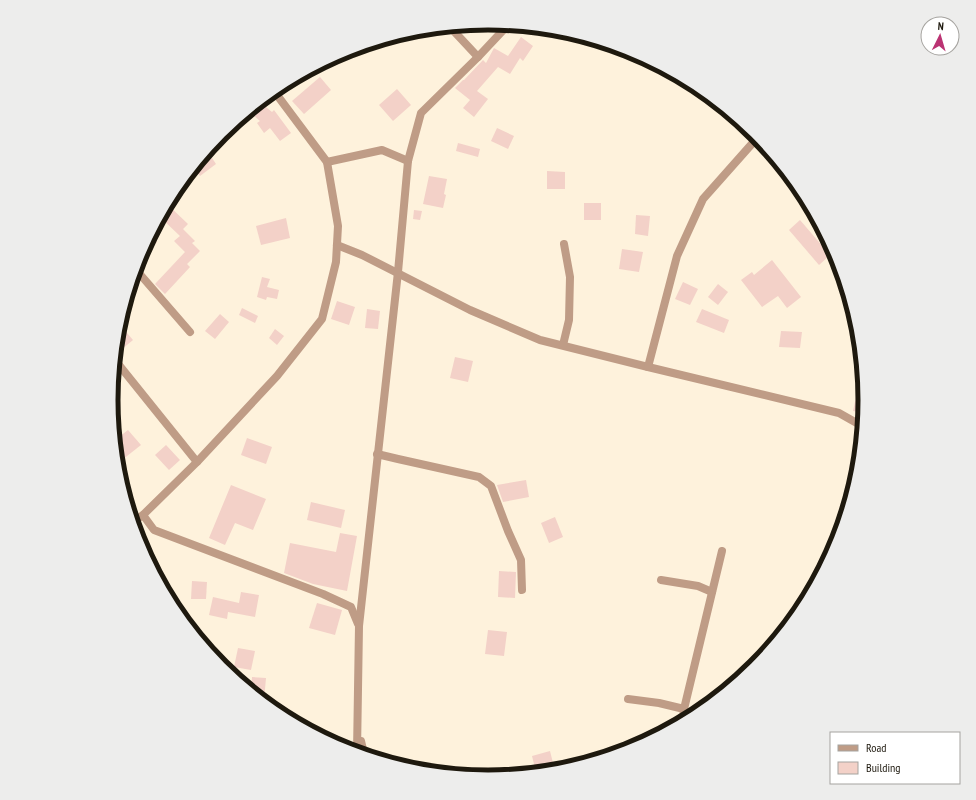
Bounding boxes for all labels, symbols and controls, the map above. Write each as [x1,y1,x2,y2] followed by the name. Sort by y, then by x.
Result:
[920,16,960,56] north arrow
[937,19,944,33] text: N
[830,732,960,784] legend
[866,740,886,755] text: Road
[866,760,901,775] text: Building

